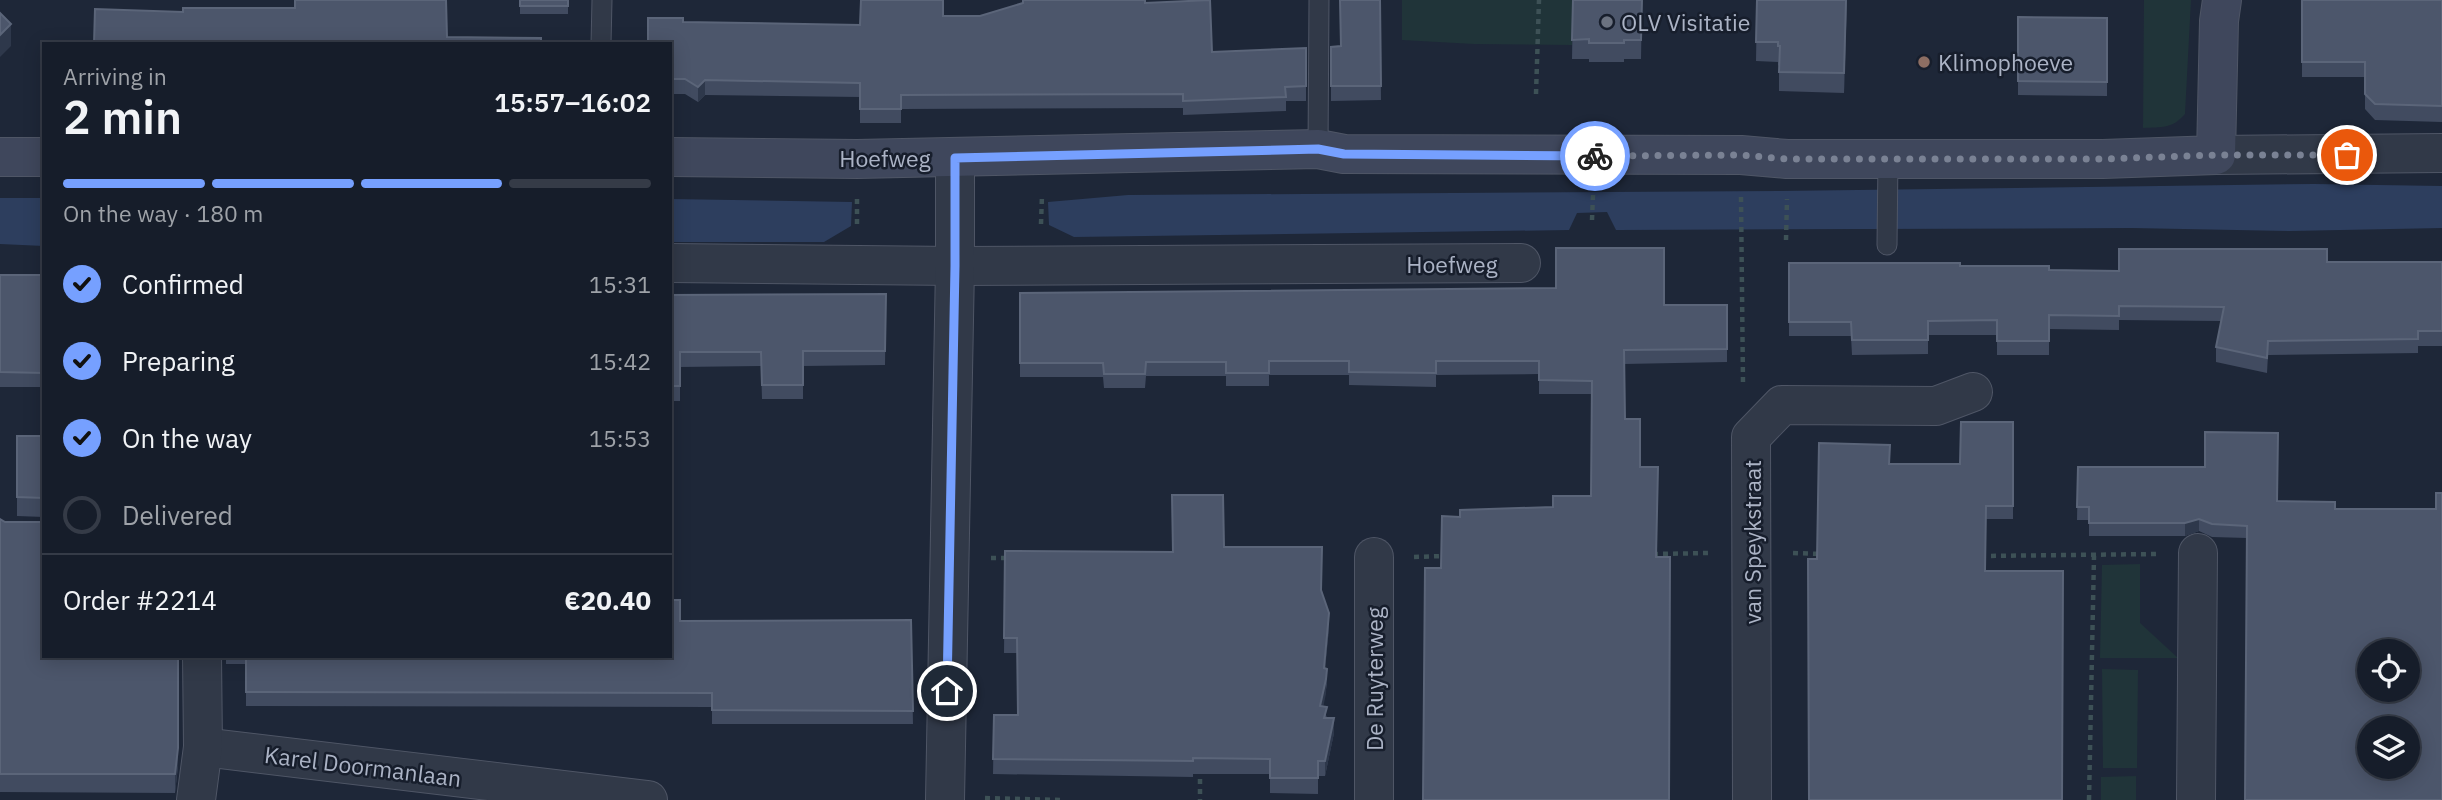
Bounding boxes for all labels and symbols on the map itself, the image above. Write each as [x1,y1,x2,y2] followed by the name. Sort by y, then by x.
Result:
[1621,7,1750,37] place label: OLV Visitatie
[1599,14,1615,30] marker: OLV Visitatie
[1938,47,2073,77] place label: Klimophoeve
[1916,54,1932,70] marker: Klimophoeve
[1560,121,1630,191] courier
[2317,125,2377,185] pin
[839,143,931,173] street label: Hoefweg
[1406,249,1498,279] street label: Hoefweg
[1737,460,1767,624] street label: van Speykstraat
[1359,607,1389,751] street label: De Ruyterweg
[917,661,977,721] pin
[263,739,463,793] street label: Karel Doormanlaan

